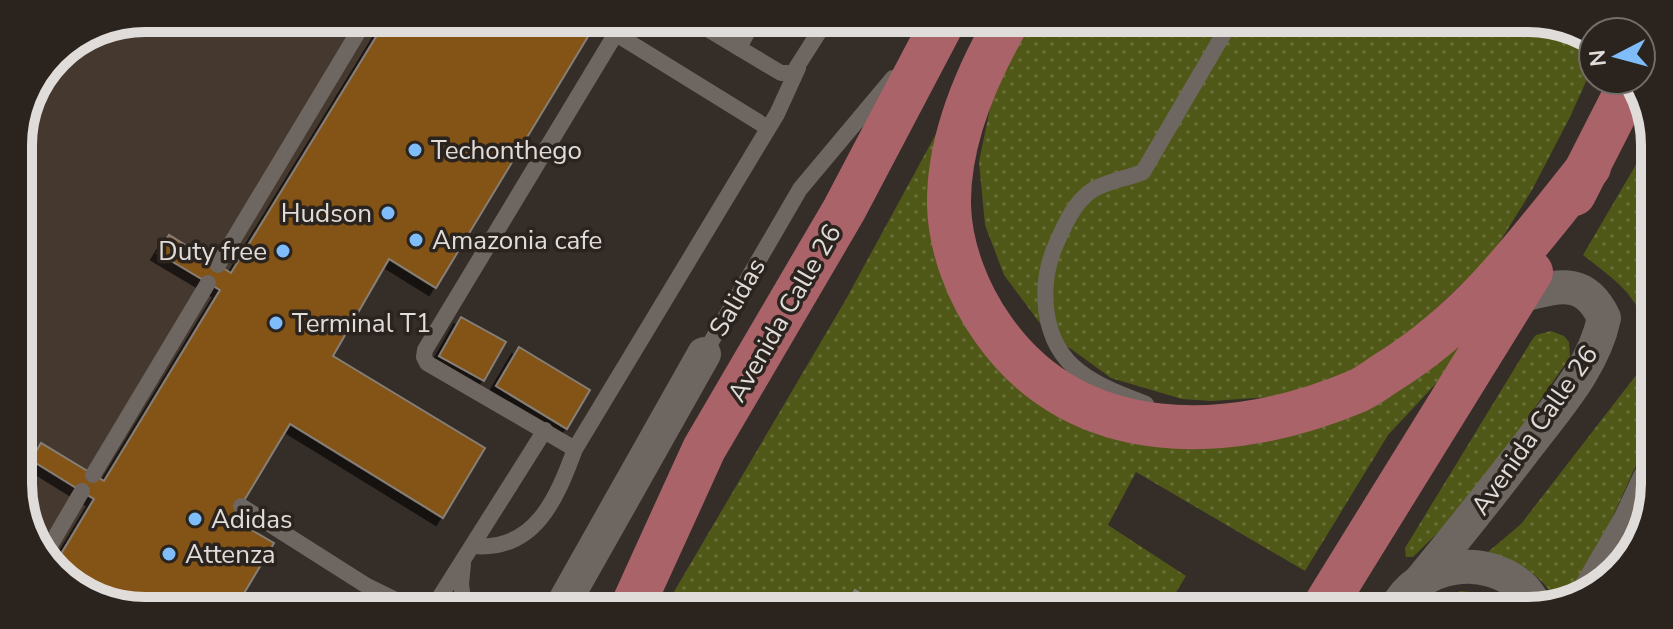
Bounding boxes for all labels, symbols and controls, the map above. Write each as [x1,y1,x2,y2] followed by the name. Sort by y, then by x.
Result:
[1577,16,1657,96] north arrow
[1582,48,1614,68] text: N
[431,133,582,168] place label: Techonthego
[406,141,424,159] marker: Techonthego
[281,196,372,231] place label: Hudson
[379,204,397,222] marker: Hudson
[719,218,849,408] street label: Avenida Calle 26
[432,223,602,258] place label: Amazonia cafe
[407,231,425,249] marker: Amazonia cafe
[158,234,267,269] place label: Duty free
[274,242,292,260] marker: Duty free
[701,252,774,343] street label: Salidas
[292,306,431,341] place label: Terminal T1
[267,314,285,332] marker: Terminal T1
[1463,339,1606,522] street label: Avenida Calle 26
[211,502,292,537] place label: Adidas
[186,510,204,528] marker: Adidas
[185,537,276,572] place label: Attenza
[160,545,178,563] marker: Attenza

